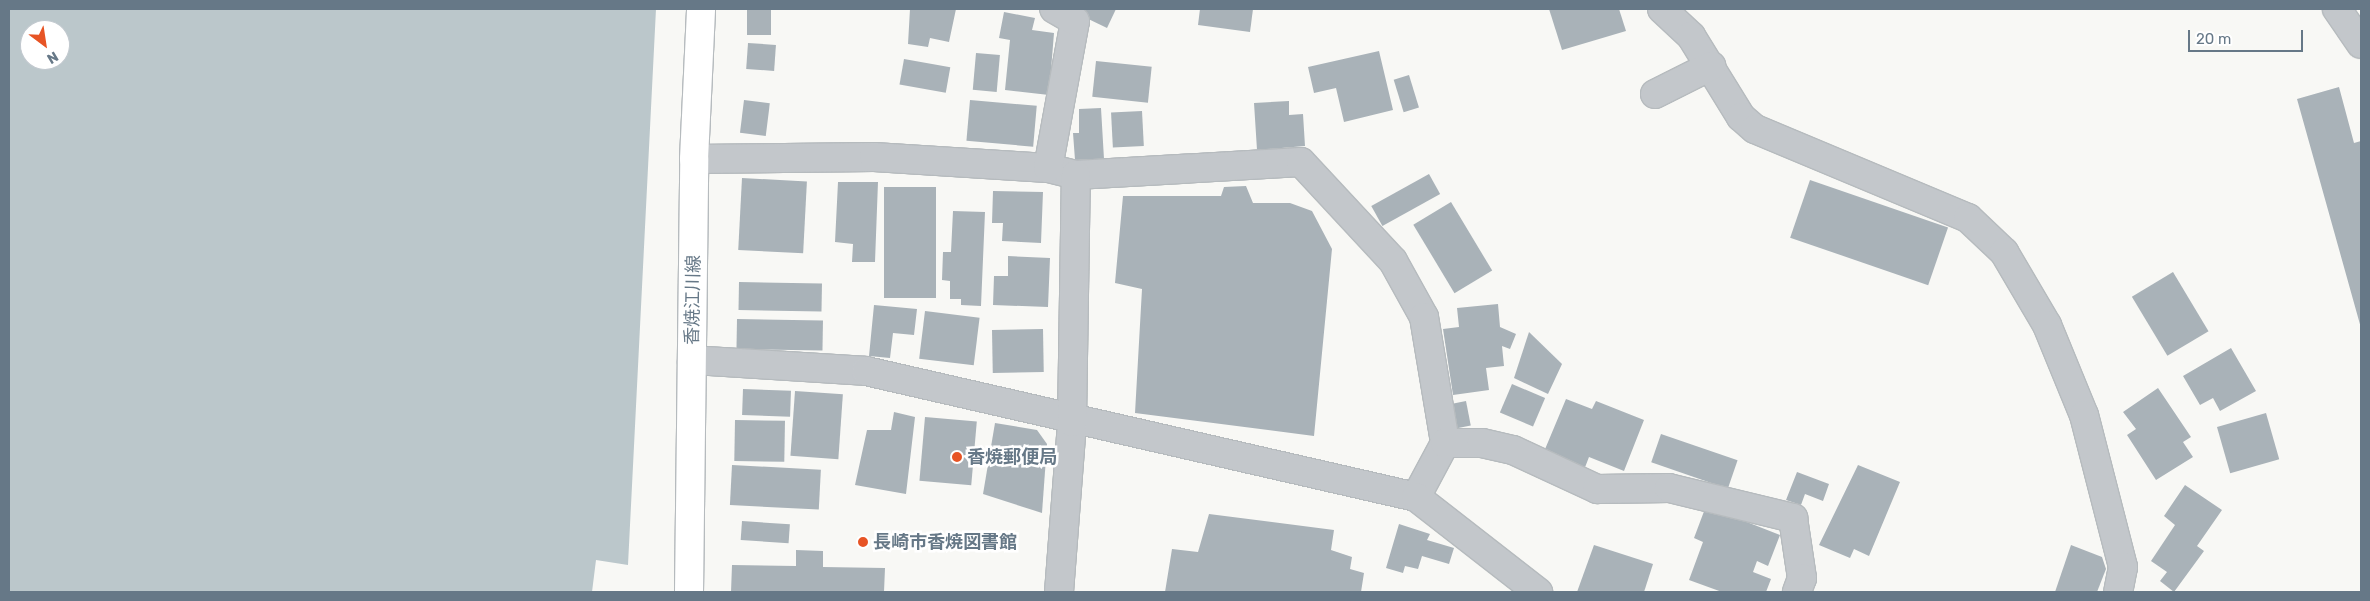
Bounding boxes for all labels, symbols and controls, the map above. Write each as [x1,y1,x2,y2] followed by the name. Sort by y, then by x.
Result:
[20,20,70,70] north arrow
[2190,20,2305,52] scale bar
[2196,30,2231,48] text: 20 m
[44,48,61,67] text: N
[681,255,705,345] street label: 香焼江川線
[967,446,1057,468] place label: 香焼郵便局
[951,451,963,463] marker: 香焼郵便局
[873,531,1017,553] place label: 長崎市香焼図書館
[857,536,869,548] marker: 長崎市香焼図書館

